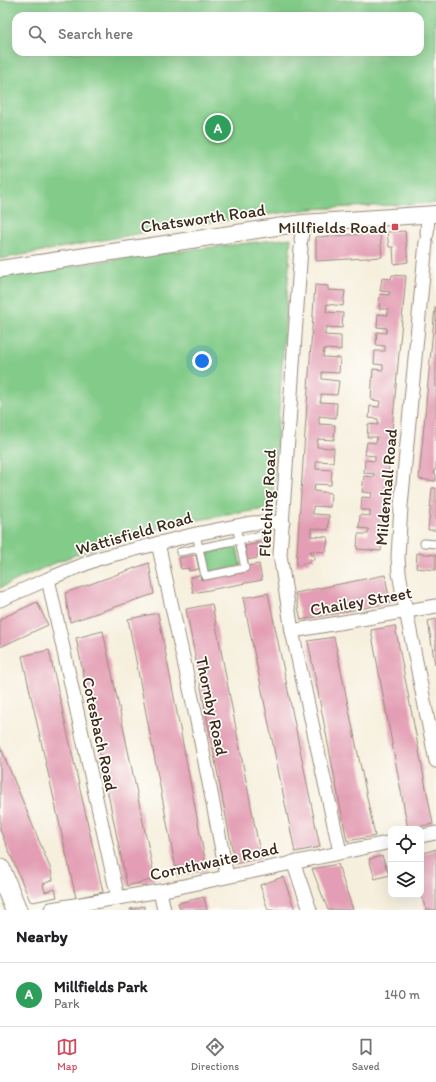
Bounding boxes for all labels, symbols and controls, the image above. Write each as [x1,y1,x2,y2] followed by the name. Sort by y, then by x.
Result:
[12,12,424,56] search box
[26,23,48,45] icon: search
[58,25,133,43] text: Search here
[205,113,231,143] pin: A
[139,199,267,237] street label: Chatsworth Road
[278,217,388,237] place label: Millfields Road
[390,222,400,232] marker: Millfields Road
[192,351,212,371] your location
[371,427,401,546] street label: Mildenhall Road
[254,448,280,558] street label: Fletching Road
[73,507,195,559] street label: Wattisfield Road
[308,582,414,620] street label: Chailey Street
[192,655,232,758] street label: Thornby Road
[78,675,122,794] street label: Cotesbach Road
[388,826,424,898] map controls
[388,826,424,862] button: locate
[148,838,281,884] street label: Cornthwaite Road
[388,862,424,898] button: layers
[16,926,68,946] text: Nearby
[54,978,147,996] text: Millfields Park
[25,987,33,1002] text: A
[384,987,420,1002] text: 140 m
[54,996,80,1011] text: Park
[56,1036,78,1073] tab: Map
[191,1036,239,1073] tab: Directions
[352,1036,380,1073] tab: Saved

